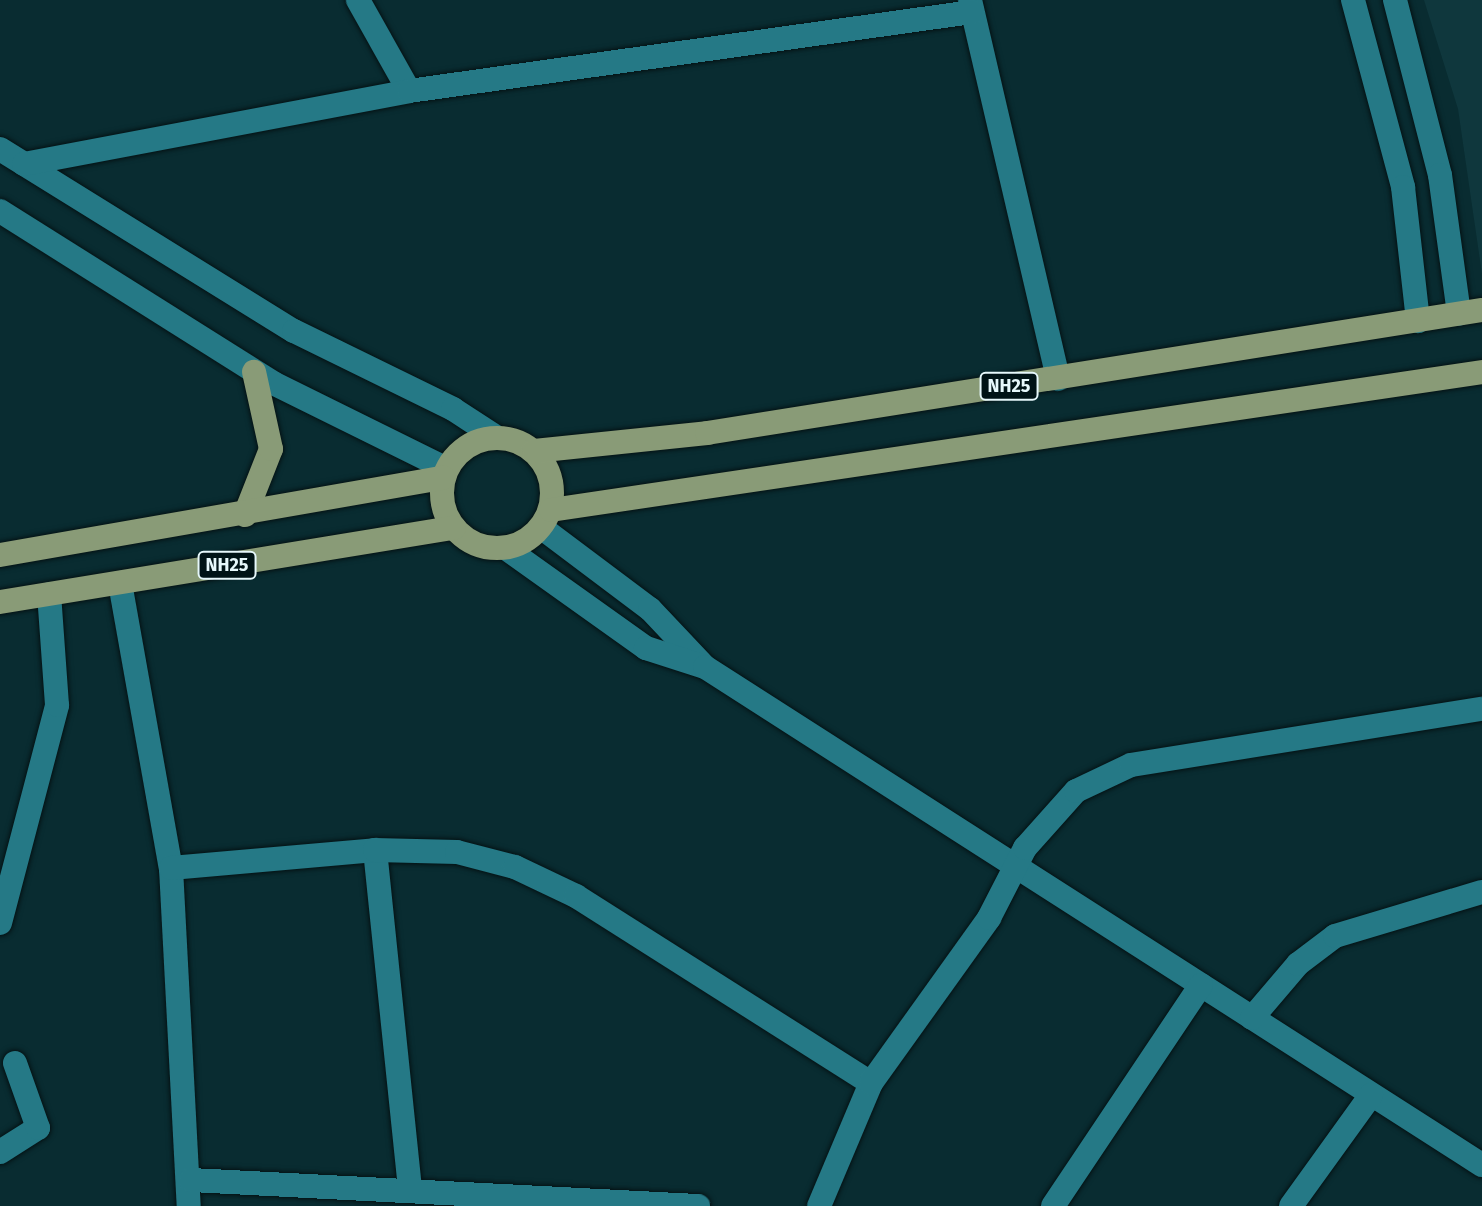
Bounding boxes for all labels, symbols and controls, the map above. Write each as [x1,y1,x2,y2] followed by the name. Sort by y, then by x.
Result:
[979,372,1039,400] road number: NH25
[197,551,257,579] road number: NH25

